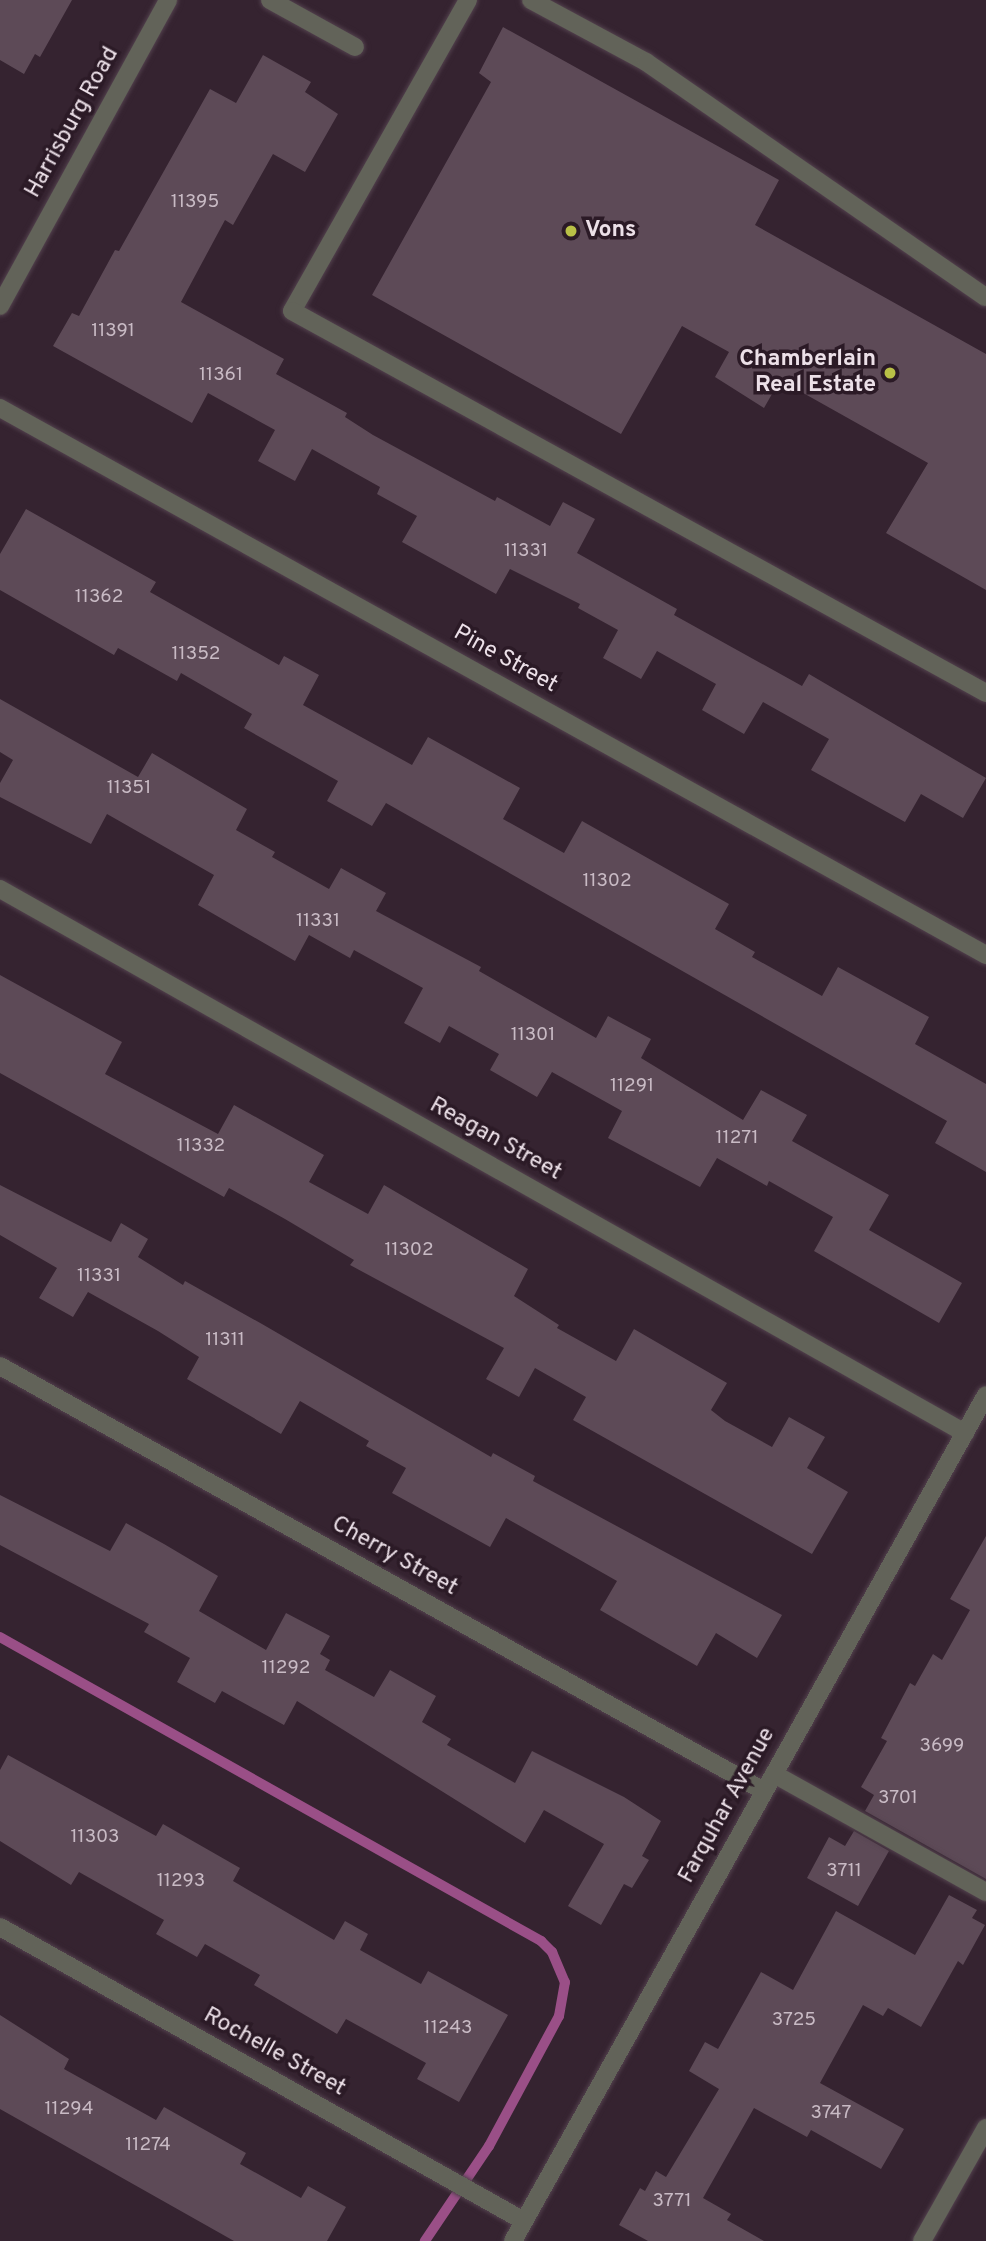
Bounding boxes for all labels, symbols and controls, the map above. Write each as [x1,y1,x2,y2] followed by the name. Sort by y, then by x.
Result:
[20,43,126,203] street label: Harrisburg Road
[171,192,219,214] house number: 11395
[585,217,636,245] place label: Vons
[563,223,579,239] marker: Vons
[91,321,135,343] house number: 11391
[739,346,876,400] place label: Chamberlain Real Estate
[199,365,243,387] house number: 11361
[882,365,898,381] marker: Chamberlain Real Estate
[504,541,548,563] house number: 11331
[75,587,123,609] house number: 11362
[448,620,562,700] street label: Pine Street
[172,644,220,666] house number: 11352
[107,778,151,800] house number: 11351
[582,871,632,893] house number: 11302
[296,911,340,933] house number: 11331
[511,1025,555,1047] house number: 11301
[610,1076,654,1098] house number: 11291
[424,1092,566,1188] street label: Reagan Street
[716,1128,758,1150] house number: 11271
[177,1136,225,1158] house number: 11332
[384,1240,434,1262] house number: 11302
[77,1266,121,1288] house number: 11331
[205,1330,245,1352] house number: 11311
[326,1511,462,1603] street label: Cherry Street
[262,1658,310,1680] house number: 11292
[674,1723,782,1889] street label: Farquhar Avenue
[920,1736,964,1758] house number: 3699
[878,1788,918,1810] house number: 3701
[70,1827,120,1849] house number: 11303
[826,1861,862,1883] house number: 3711
[157,1871,205,1893] house number: 11293
[198,2003,350,2103] street label: Rochelle Street
[772,2010,816,2032] house number: 3725
[424,2018,472,2040] house number: 11243
[45,2099,93,2121] house number: 11294
[811,2103,851,2125] house number: 3747
[125,2135,171,2157] house number: 11274
[652,2191,692,2213] house number: 3771

